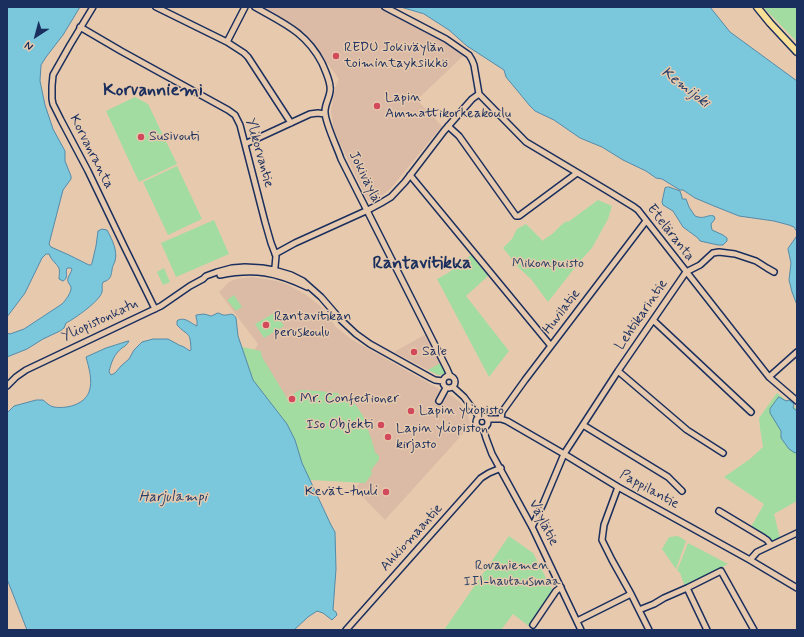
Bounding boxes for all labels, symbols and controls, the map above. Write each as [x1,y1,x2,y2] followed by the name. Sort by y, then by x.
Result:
[16,16,56,56] north arrow
[22,38,36,54] text: N
[344,40,448,72] place label: REDU Jokiväylän toimintayksikkö
[331,51,341,61] marker: REDU Jokiväylän toimintayksikkö
[657,64,713,112] water label: Kemijoki
[103,80,203,102] district label: Korvanniemi
[385,90,511,122] place label: Lapin Ammattikorkeakoulu
[372,101,382,111] marker: Lapin Ammattikorkeakoulu
[65,112,117,192] street label: Korvanranta
[241,116,277,190] street label: Ylikorvantie
[149,129,199,145] place label: Susivouti
[136,132,146,142] marker: Susivouti
[344,149,384,205] street label: Jokiväylä
[643,201,697,265] street label: Eteläranta
[372,253,472,275] district label: Rantavitikka
[512,256,584,272] park label: Mikonpuisto
[612,276,672,354] street label: Lehtikarintie
[540,286,584,338] street label: Huvilatie
[59,296,141,346] street label: Yliopistonkatu
[274,309,351,342] place label: Rantavitikan peruskoulu
[261,320,271,330] marker: Rantavitikan peruskoulu
[422,344,447,360] place label: Sale
[409,347,419,357] marker: Sale
[300,391,399,407] place label: Mr. Confectioner
[287,394,297,404] marker: Mr. Confectioner
[419,403,504,419] place label: Lapin yliopisto
[406,406,416,416] marker: Lapin yliopisto
[306,417,373,433] place label: Iso Objekti
[376,420,386,430] marker: Iso Objekti
[396,421,488,454] place label: Lapin yliopiston kirjasto
[383,432,393,442] marker: Lapin yliopiston kirjasto
[616,467,682,513] street label: Pappilantie
[305,484,378,500] place label: Kevät-tuuli
[381,487,391,497] marker: Kevät-tuuli
[139,489,207,507] water label: Harjulampi
[524,497,562,549] street label: Väylätie
[377,501,447,575] street label: Ahkiomaantie
[464,558,560,590] park label: Rovaniemen III-hautausmaa

